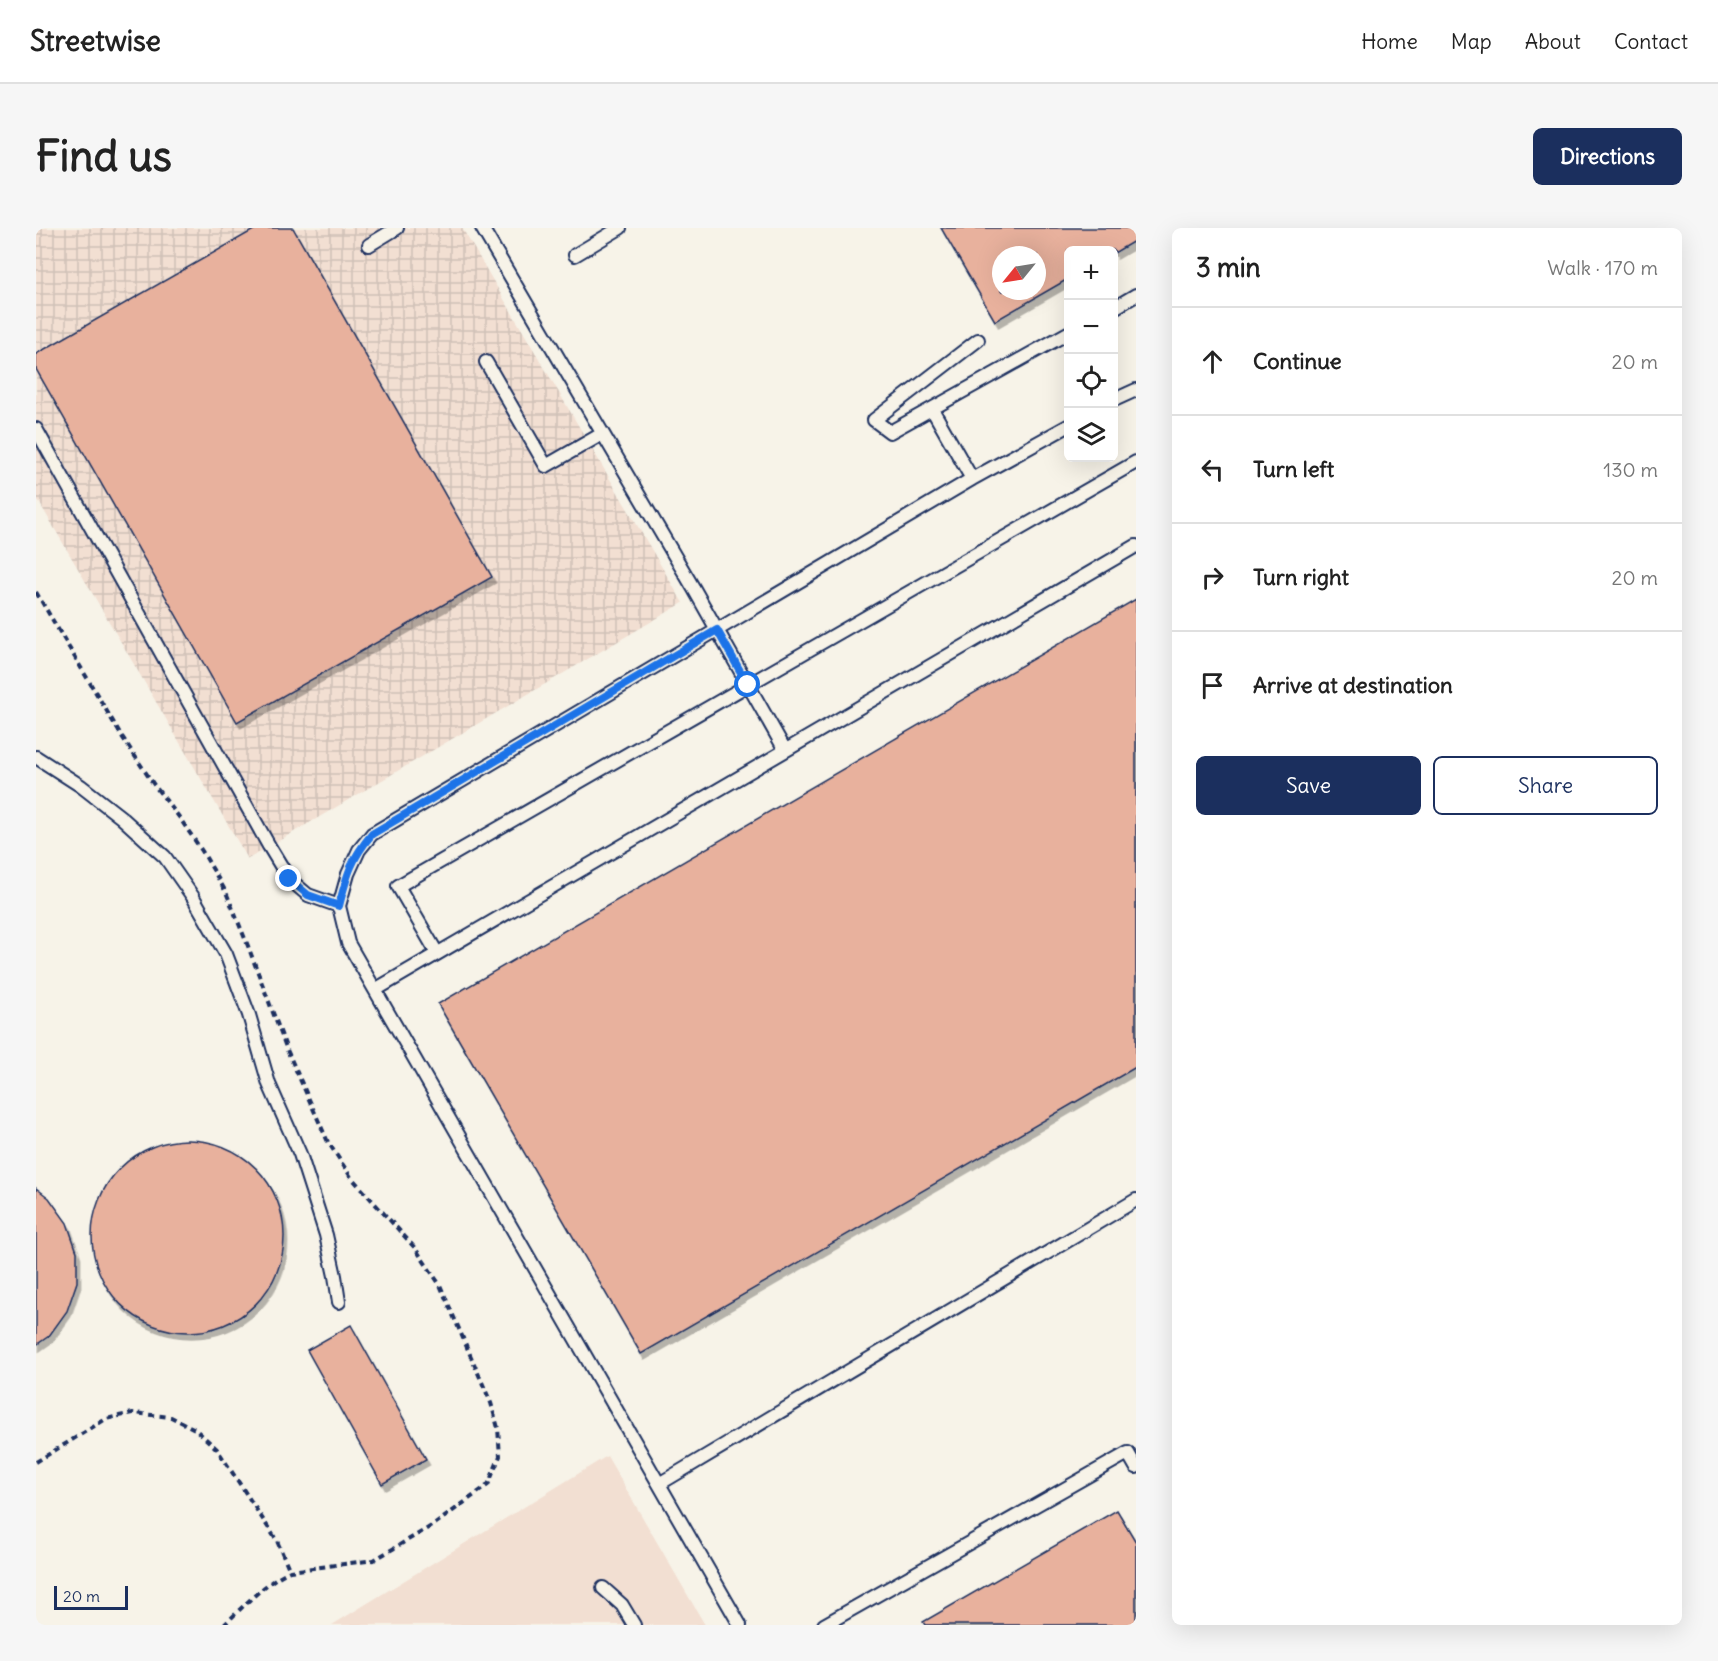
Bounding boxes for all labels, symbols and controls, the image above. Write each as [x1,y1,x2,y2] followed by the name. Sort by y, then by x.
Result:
[30,23,161,59] text: Streetwise
[1361,28,1418,55] text: Home
[1451,28,1492,55] text: Map
[1525,28,1581,55] text: About
[1614,28,1688,55] text: Contact
[1533,128,1682,185] button: Directions
[36,130,172,182] text: Find us
[992,246,1046,300] north arrow
[1064,246,1118,462] map controls
[1064,246,1118,300] button: +
[1196,251,1261,284] text: 3 min
[1547,255,1658,280] text: Walk · 170 m
[1064,300,1118,354] button: −
[1196,345,1229,378] icon: ahead
[1253,347,1342,375] text: Continue
[1612,349,1658,374] text: 20 m
[1064,354,1118,408] button: locate
[1064,408,1118,462] button: layers
[1196,453,1229,486] icon: left
[1253,455,1334,483] text: Turn left
[1603,457,1658,482] text: 130 m
[1196,561,1229,594] icon: right
[1253,563,1349,591] text: Turn right
[1612,565,1658,590] text: 20 m
[1196,669,1229,702] icon: arrive
[734,671,760,697] route start
[1253,671,1453,699] text: Arrive at destination
[1196,756,1421,815] button: Save
[1433,756,1658,815] button: Share
[275,865,301,891] route end
[54,1583,128,1610] scale bar
[63,1586,100,1606] text: 20 m

